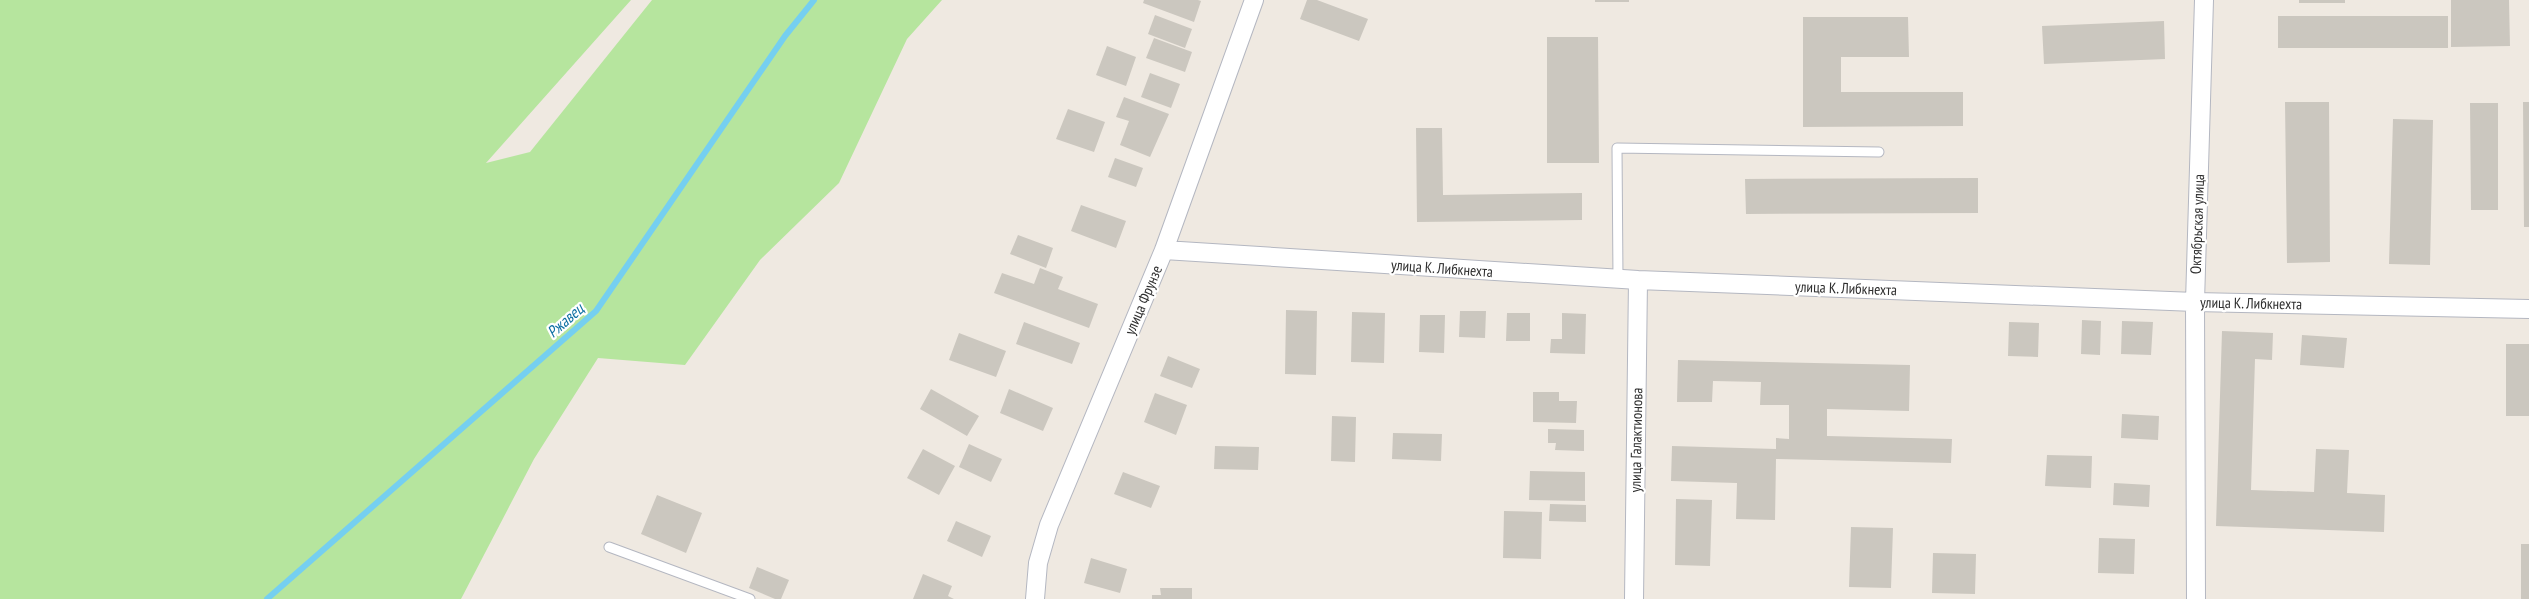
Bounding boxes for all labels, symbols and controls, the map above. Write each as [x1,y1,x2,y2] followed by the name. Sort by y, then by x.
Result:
[2186,174,2208,274] street label: Октябрьская улица
[1390,255,1494,281] street label: улица К. Либкнехта
[1120,262,1166,338] street label: улица Фрунзе
[1795,277,1897,299] street label: улица К. Либкнехта
[2200,293,2302,313] street label: улица К. Либкнехта
[542,298,588,341] water label: Ржавец
[1626,387,1646,493] street label: улица Галактионова

